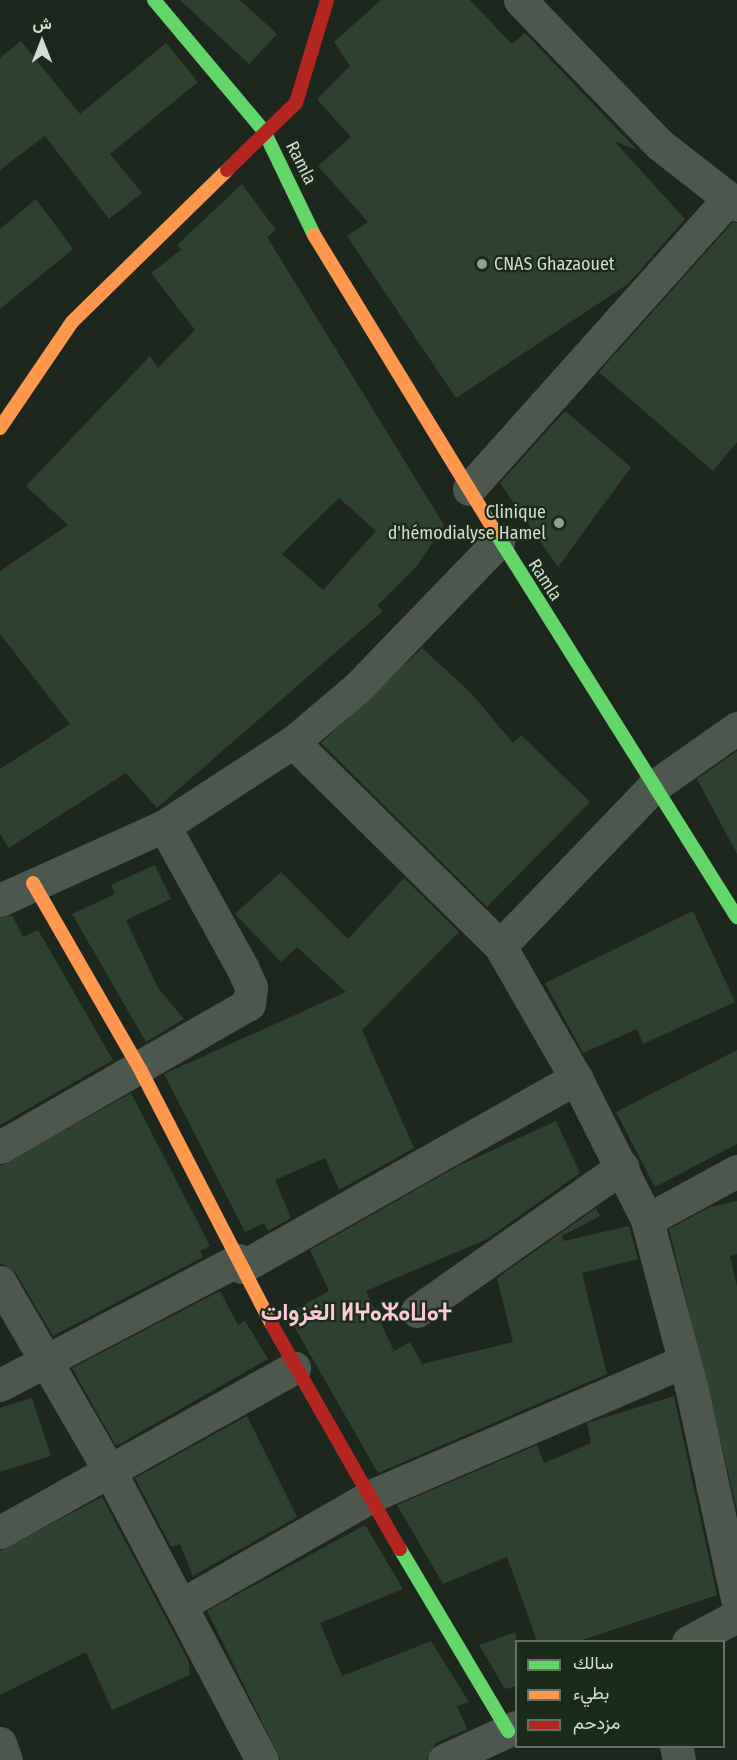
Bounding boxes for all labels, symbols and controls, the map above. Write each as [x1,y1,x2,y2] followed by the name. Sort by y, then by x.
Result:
[12,12,72,72] north arrow
[32,14,52,33] text: ش
[281,138,321,188] street label: Ramla
[494,253,615,275] place label: CNAS Ghazaouet
[475,257,489,271] marker: CNAS Ghazaouet
[388,502,546,544] place label: Clinique d'hémodialyse Hamel
[550,514,568,532] marker: Clinique d'hémodialyse Hamel
[523,555,567,605] street label: Ramla
[261,1299,451,1327] district label: الغزوات ⵍⵖⴰⵣⴰⵡⴰⵜ
[515,1640,725,1748] legend
[573,1652,613,1674] text: سالك
[573,1682,609,1704] text: بطيء
[573,1712,620,1734] text: مزدحم

